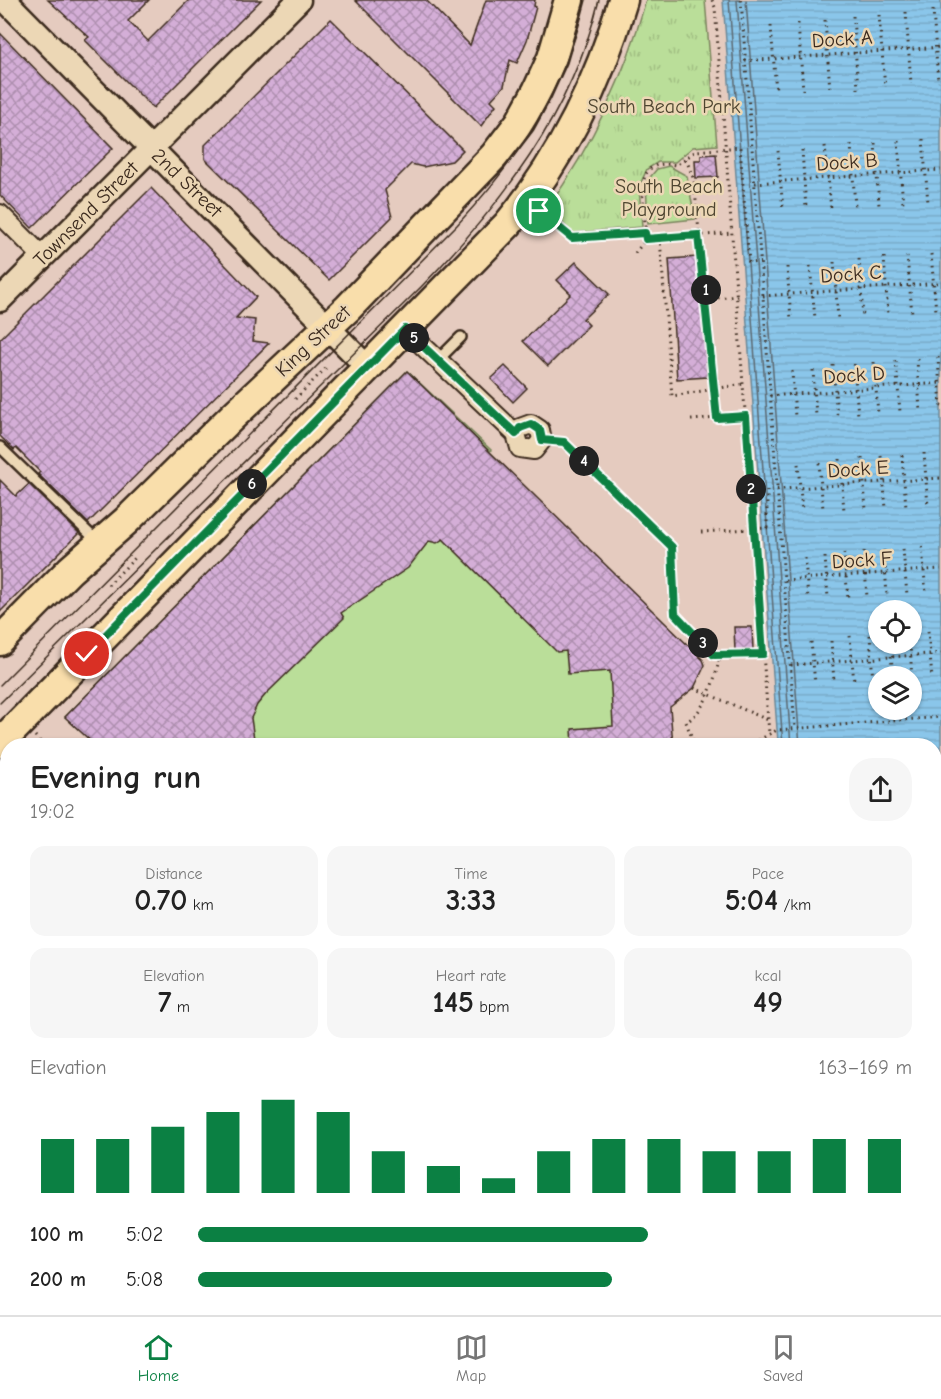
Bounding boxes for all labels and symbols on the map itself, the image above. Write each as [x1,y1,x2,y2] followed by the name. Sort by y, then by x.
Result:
[811,25,873,53] street label: Dock A
[587,95,741,118] park label: South Beach Park
[147,144,228,223] street label: 2nd Street
[815,148,879,176] street label: Dock B
[29,156,144,271] street label: Townsend Street
[615,175,723,221] park label: South Beach Playground
[513,185,564,236] pin
[820,260,882,288] street label: Dock C
[691,275,721,305] pin: 1
[271,300,356,382] street label: King Street
[399,323,429,353] pin: 5
[822,361,886,389] street label: Dock D
[569,446,599,476] pin: 4
[827,455,889,483] street label: Dock E
[237,469,267,499] pin: 6
[736,474,766,504] pin: 2
[831,546,894,574] street label: Dock F
[61,628,112,679] pin
[688,628,718,658] pin: 3

